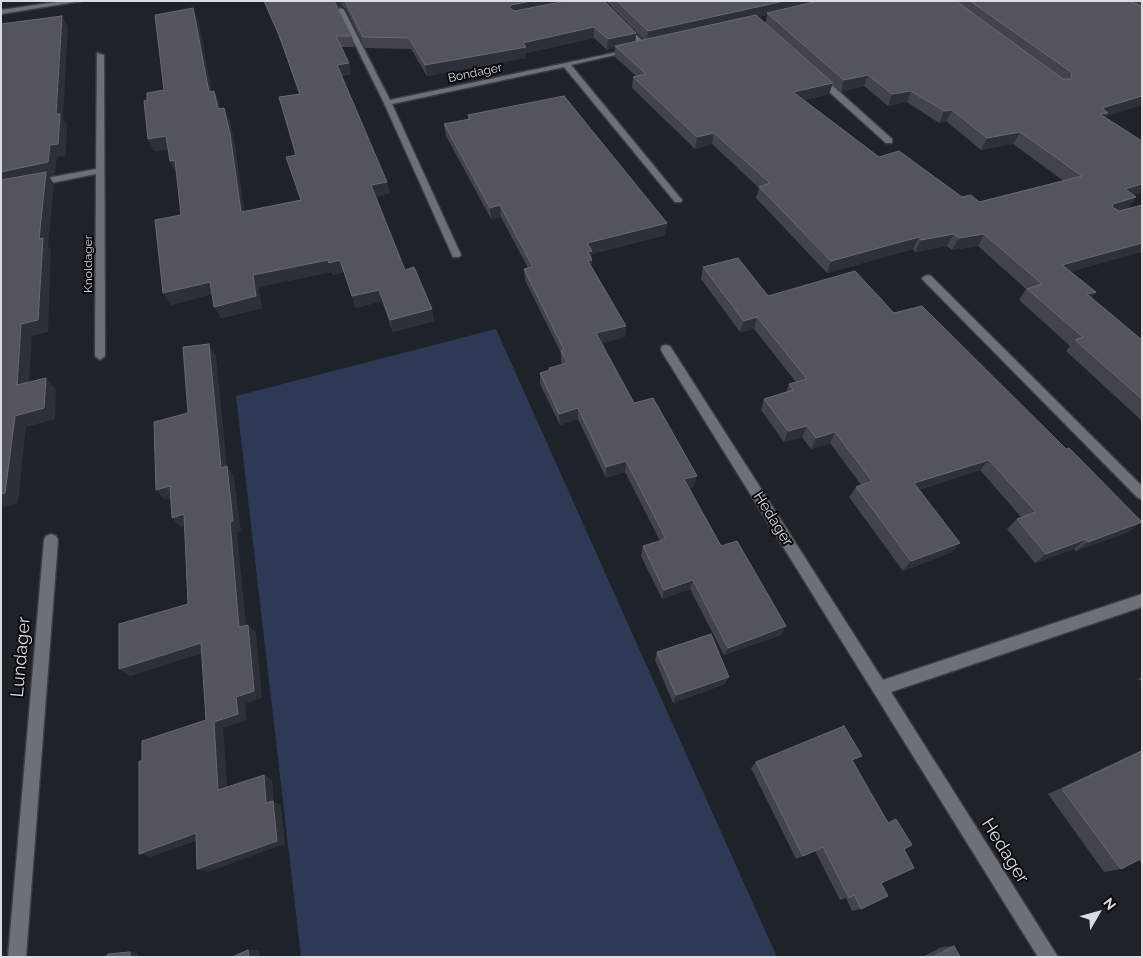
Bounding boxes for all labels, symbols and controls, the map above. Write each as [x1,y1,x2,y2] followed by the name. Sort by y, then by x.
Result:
[447,60,503,86] street label: Bondager
[81,235,95,293] street label: Knoldager
[749,489,797,549] street label: Hedager
[7,616,35,698] street label: Lundager
[977,814,1033,888] street label: Hedager
[1073,888,1123,938] north arrow
[1100,895,1119,913] text: N

